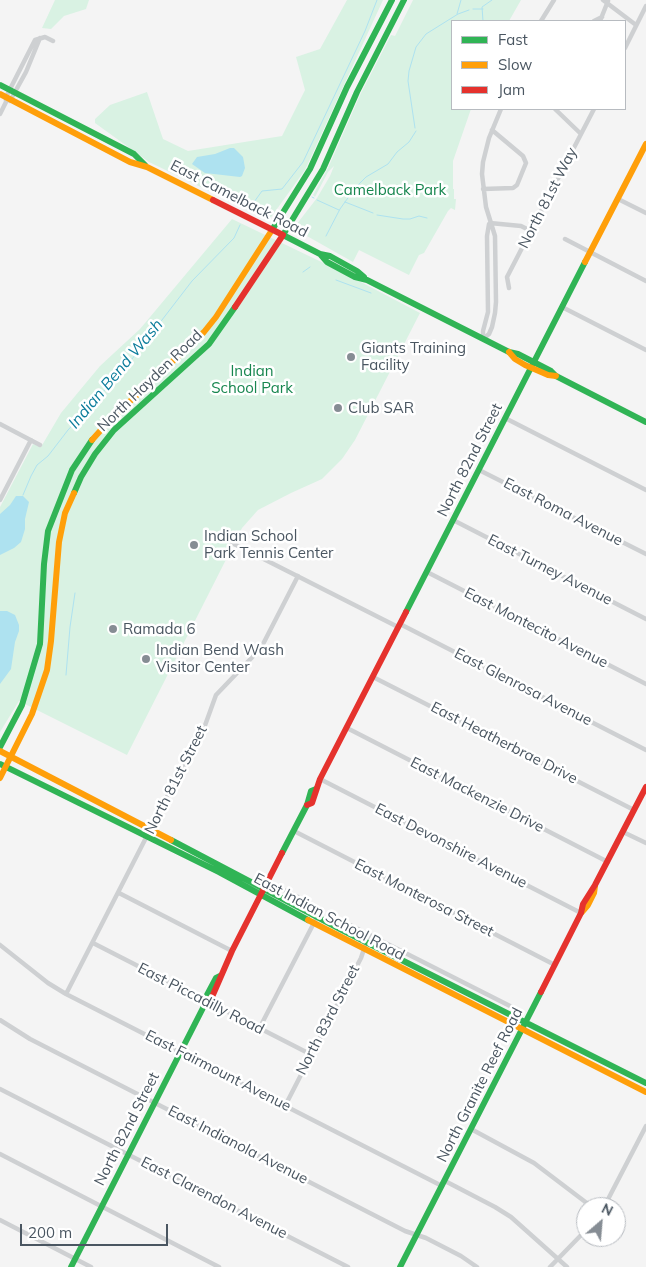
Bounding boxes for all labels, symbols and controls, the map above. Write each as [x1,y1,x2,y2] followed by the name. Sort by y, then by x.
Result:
[451,20,626,110] legend
[498,30,528,49] text: Fast
[498,55,532,74] text: Slow
[498,80,525,99] text: Jam
[515,145,581,251] street label: North 81st Way
[167,156,311,242] street label: East Camelback Road
[334,181,446,199] park label: Camelback Park
[65,316,167,432] water label: Indian Bend Wash
[94,326,206,436] street label: North Hayden Road
[361,339,466,374] place label: Giants Training Facility
[345,351,357,363] marker: Giants Training Facility
[211,362,293,397] park label: Indian School Park
[348,399,414,417] place label: Club SAR
[434,400,506,520] street label: North 82nd Street
[332,402,344,414] marker: Club SAR
[500,474,626,550] street label: East Roma Avenue
[204,527,334,562] place label: Indian School Park Tennis Center
[485,531,615,609] street label: East Turney Avenue
[188,539,200,551] marker: Indian School Park Tennis Center
[461,584,611,672] street label: East Montecito Avenue
[123,620,195,638] place label: Ramada 6
[107,623,119,635] marker: Ramada 6
[156,641,284,676] place label: Indian Bend Wash Visitor Center
[451,644,595,730] street label: East Glenrosa Avenue
[140,653,152,665] marker: Indian Bend Wash Visitor Center
[428,698,580,788] street label: East Heatherbrae Drive
[141,723,211,837] street label: North 81st Street
[407,753,547,837] street label: East Mackenzie Drive
[372,800,530,892] street label: East Devonshire Avenue
[352,855,496,941] street label: East Monterosa Street
[251,870,407,964] street label: East Indian School Road
[135,959,267,1039] street label: East Piccadilly Road
[292,962,364,1078] street label: North 83rd Street
[433,1005,527,1165] street label: North Granite Reef Road
[142,1026,294,1116] street label: East Fairmount Avenue
[91,1069,163,1189] street label: North 82nd Street
[165,1102,311,1188] street label: East Indianola Avenue
[138,1153,290,1243] street label: East Clarendon Avenue
[576,1197,626,1247] north arrow
[599,1199,616,1220] text: N
[22,1214,170,1246] scale bar
[28,1223,72,1242] text: 200 m

